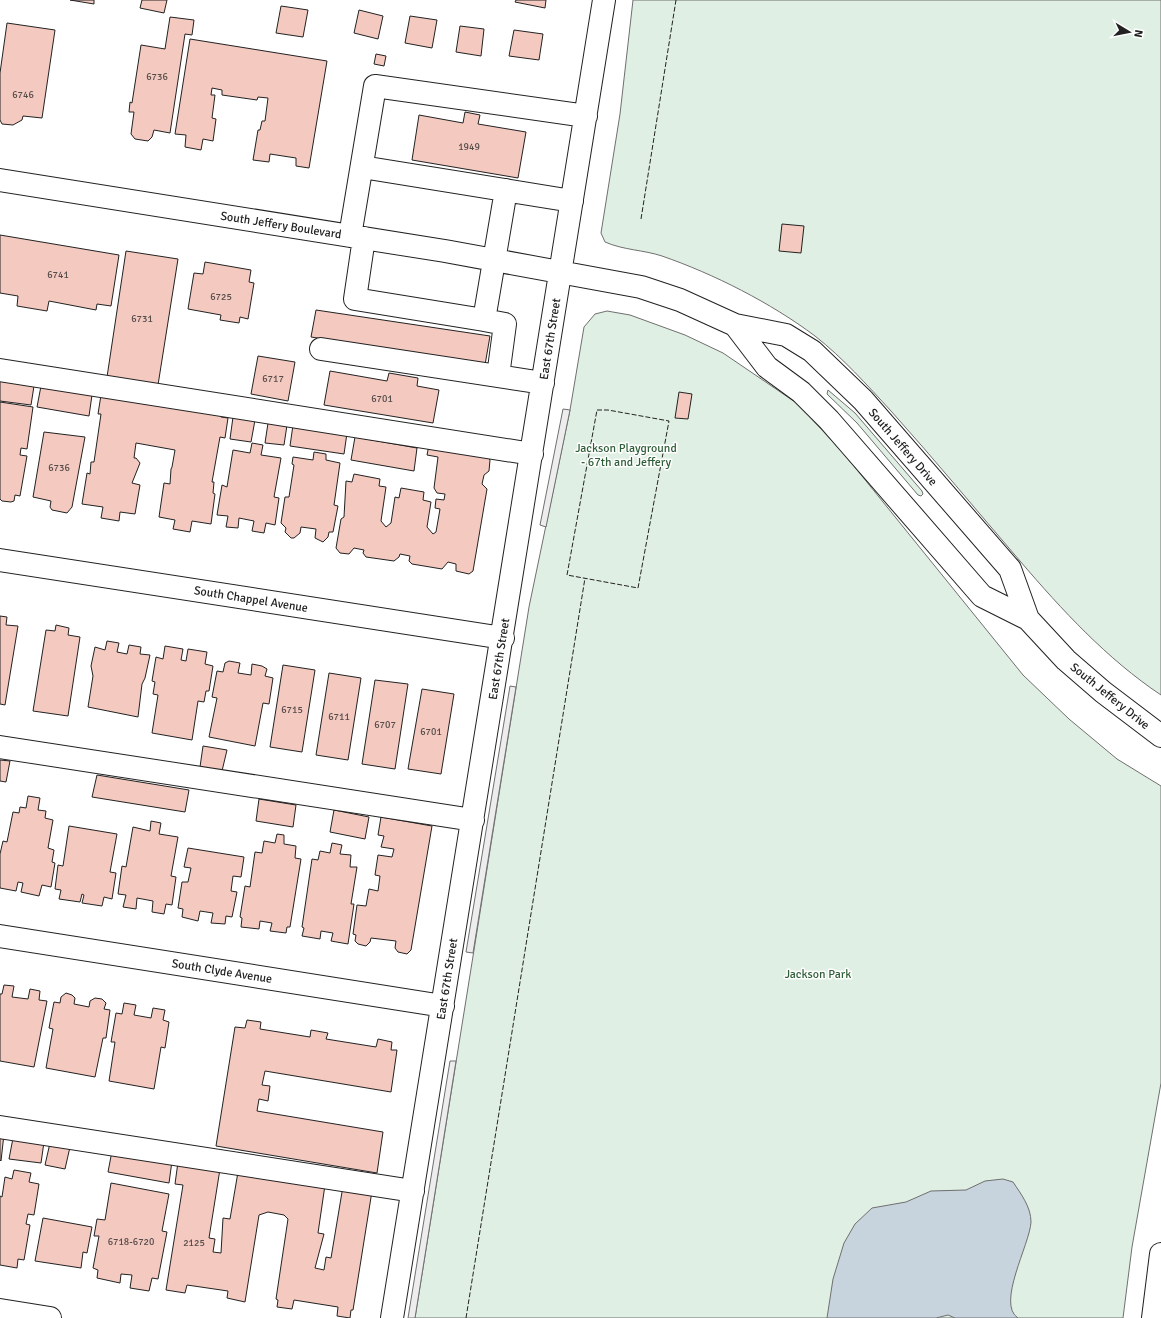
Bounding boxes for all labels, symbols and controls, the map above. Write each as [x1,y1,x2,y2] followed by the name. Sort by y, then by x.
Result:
[1109,12,1149,52] north arrow
[1131,29,1145,39] text: N
[146,71,168,83] house number: 6736
[12,89,34,101] house number: 6746
[458,141,480,153] house number: 1949
[219,209,342,242] street label: South Jeffery Boulevard
[47,269,69,281] house number: 6741
[210,291,232,303] house number: 6725
[537,297,564,381] street label: East 67th Street
[131,313,153,325] house number: 6731
[262,373,284,385] house number: 6717
[371,393,393,405] house number: 6701
[865,406,940,489] street label: South Jeffery Drive
[575,441,677,470] park label: Jackson Playground - 67th and Jeffery
[48,462,70,474] house number: 6736
[193,583,309,616] street label: South Chappel Avenue
[486,617,513,701] street label: East 67th Street
[1067,660,1152,733] street label: South Jeffery Drive
[281,704,303,716] house number: 6715
[328,711,350,723] house number: 6711
[374,719,396,731] house number: 6707
[420,726,442,738] house number: 6701
[434,937,461,1021] street label: East 67th Street
[171,956,273,987] street label: South Clyde Avenue
[785,967,851,982] park label: Jackson Park
[108,1236,154,1248] house number: 6718-6720
[183,1237,205,1249] house number: 2125

